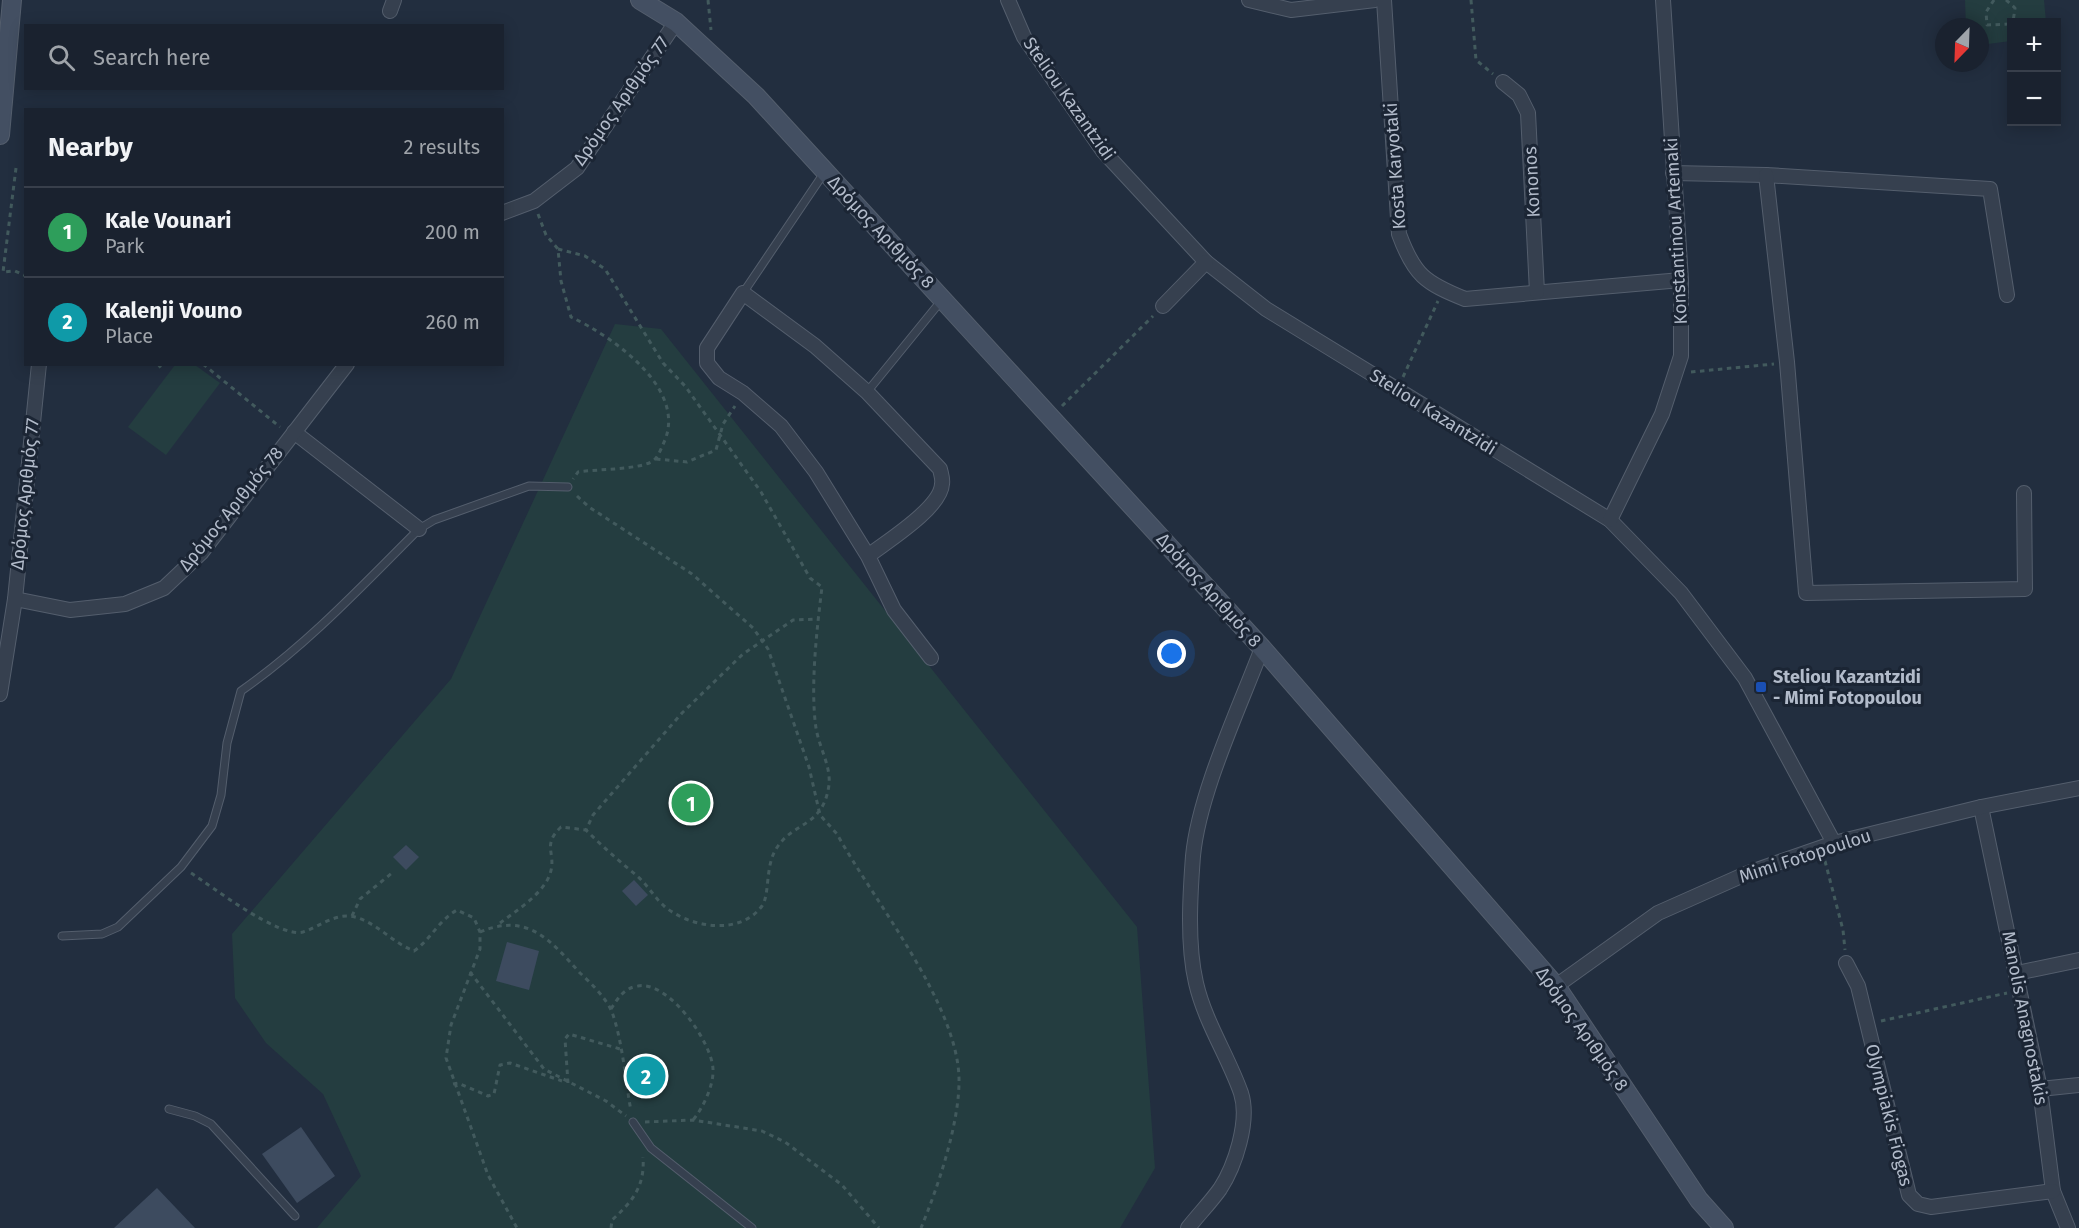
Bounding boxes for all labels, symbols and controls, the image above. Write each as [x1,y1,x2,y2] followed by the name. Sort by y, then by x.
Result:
[1935,18,1989,72] north arrow
[2007,18,2061,126] map controls
[2007,18,2061,72] button: +
[24,24,504,90] search box
[568,32,674,170] street label: Δρόμος Αριθμός 77
[1018,33,1120,165] street label: Steliou Kazantzidi
[45,41,78,74] icon: search
[93,44,211,71] text: Search here
[2007,72,2061,126] button: −
[1380,102,1410,230] street label: Kosta Karyotaki
[48,132,133,163] text: Nearby
[403,135,480,159] text: 2 results
[1660,137,1692,325] street label: Konstantinou Artemaki
[1519,146,1545,218] street label: Kononos
[823,171,939,293] street label: Δρόμος Αριθμός 8
[105,207,232,234] text: Kale Vounari
[63,220,72,244] text: 1
[425,220,480,244] text: 200 m
[105,234,144,258] text: Park
[105,297,242,324] text: Kalenji Vouno
[62,310,73,334] text: 2
[426,310,480,334] text: 260 m
[105,324,153,348] text: Place
[1365,364,1501,460] street label: Steliou Kazantzidi
[6,417,44,571] street label: Δρόμος Αριθμός 77
[174,442,288,576] street label: Δρόμος Αριθμός 78
[1152,528,1266,652] street label: Δρόμος Αριθμός 8
[1157,639,1186,668] your location
[1773,666,1922,709] place label: Steliou Kazantzidi - Mimi Fotopoulou
[1754,680,1768,694] marker: Steliou Kazantzidi - Mimi Fotopoulou
[672,780,710,826] pin: 1
[1736,824,1874,888] street label: Mimi Fotopoulou
[1997,929,2053,1107] street label: Manolis Anagnostakis
[1531,963,1633,1095] street label: Δρόμος Αριθμός 8
[1861,1042,1917,1188] street label: Olympiakis Fiogas
[626,1054,666,1098] pin: 2

